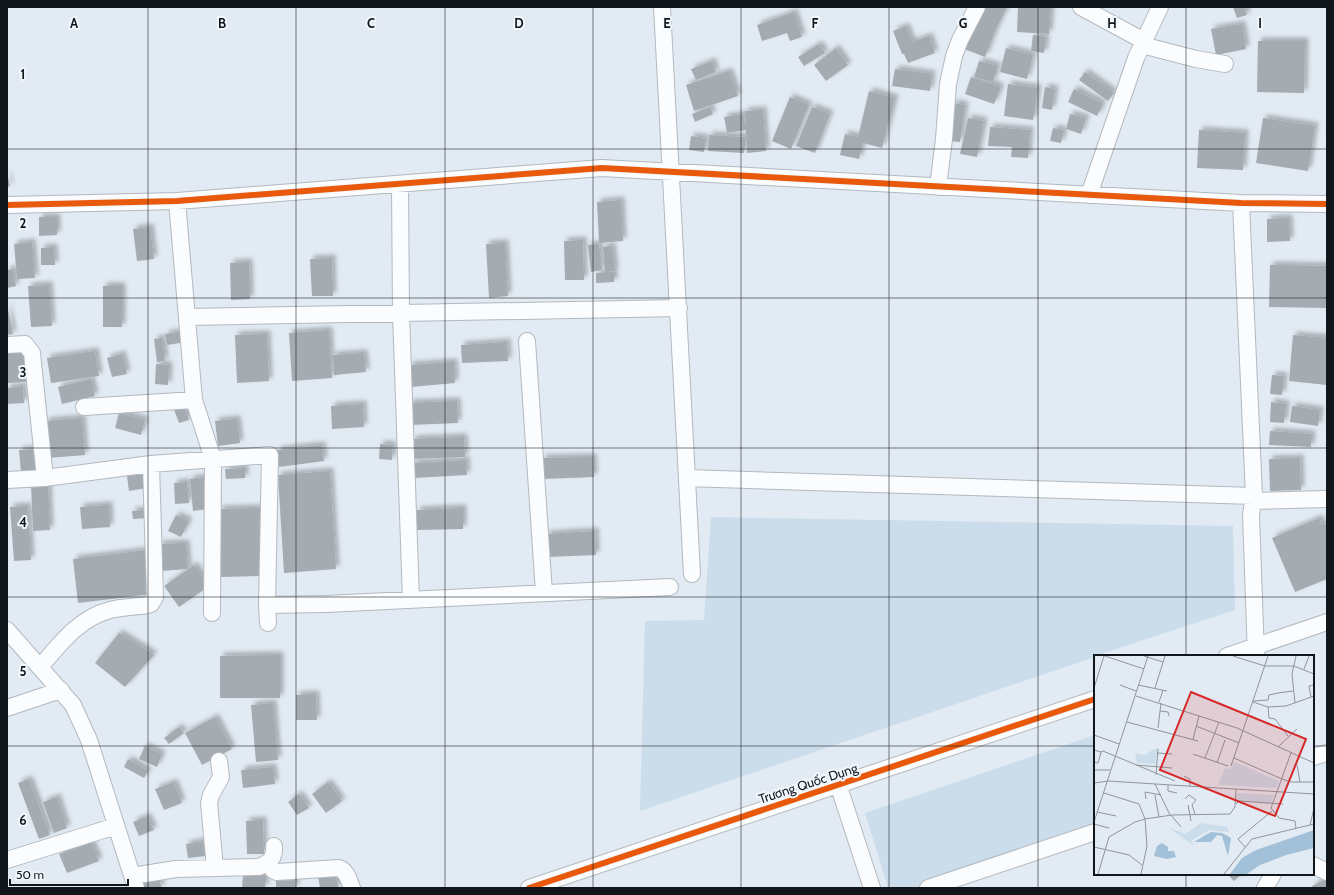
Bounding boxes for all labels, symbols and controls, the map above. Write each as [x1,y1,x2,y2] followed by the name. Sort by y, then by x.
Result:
[70,15,79,31] text: A
[218,15,226,31] text: B
[367,15,375,31] text: C
[514,15,524,31] text: D
[663,15,671,31] text: E
[812,15,819,31] text: F
[959,15,968,31] text: G
[1107,15,1117,31] text: H
[1258,15,1262,31] text: I
[21,66,25,82] text: 1
[20,215,27,231] text: 2
[19,364,27,380] text: 3
[19,514,27,530] text: 4
[1094,655,1314,875] inset map
[20,663,27,679] text: 5
[756,759,860,807] street label: Trương Quốc Dụng
[19,812,27,828] text: 6
[10,861,128,887] scale bar
[16,867,44,882] text: 50 m

